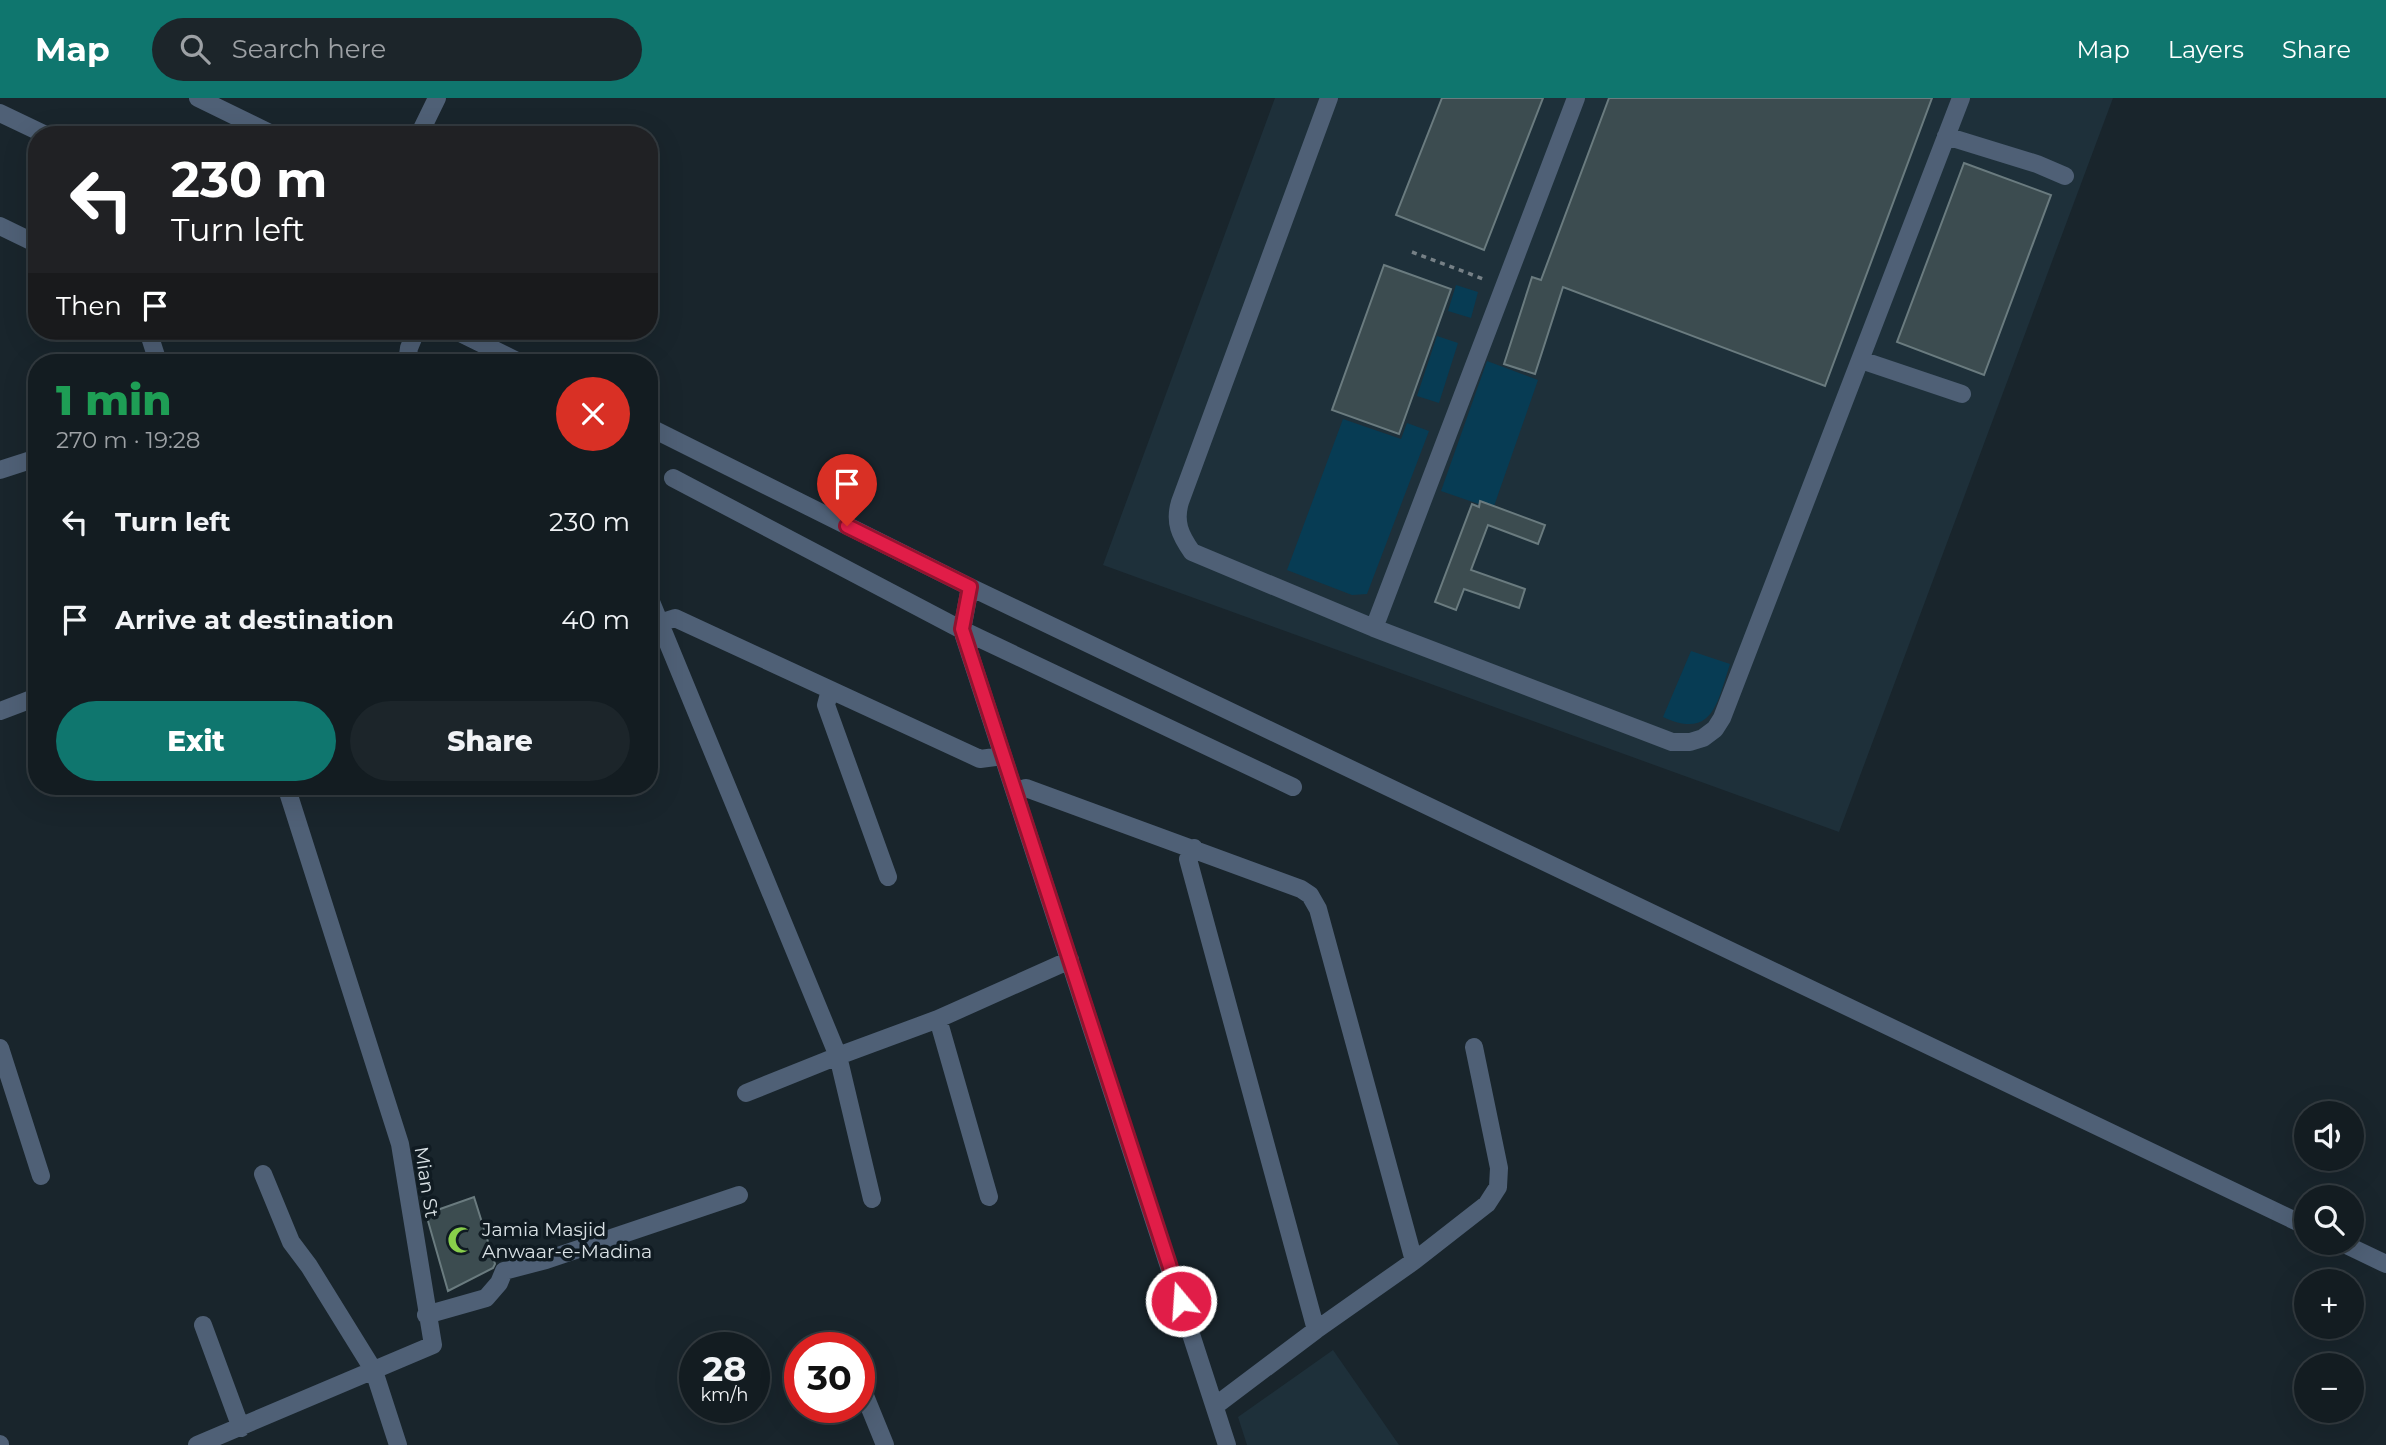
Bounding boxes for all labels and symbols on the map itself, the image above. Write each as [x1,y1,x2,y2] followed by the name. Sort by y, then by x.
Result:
[817,454,877,526] pin
[410,1145,444,1220] street label: Mian St
[481,1218,652,1263] place label: Jamia Masjid Anwaar-e-Madina
[446,1225,476,1255] mosque icon: Jamia Masjid Anwaar-e-Madina
[1144,1264,1218,1338] position arrow
[784,1332,875,1423] speed limit sign: 30

